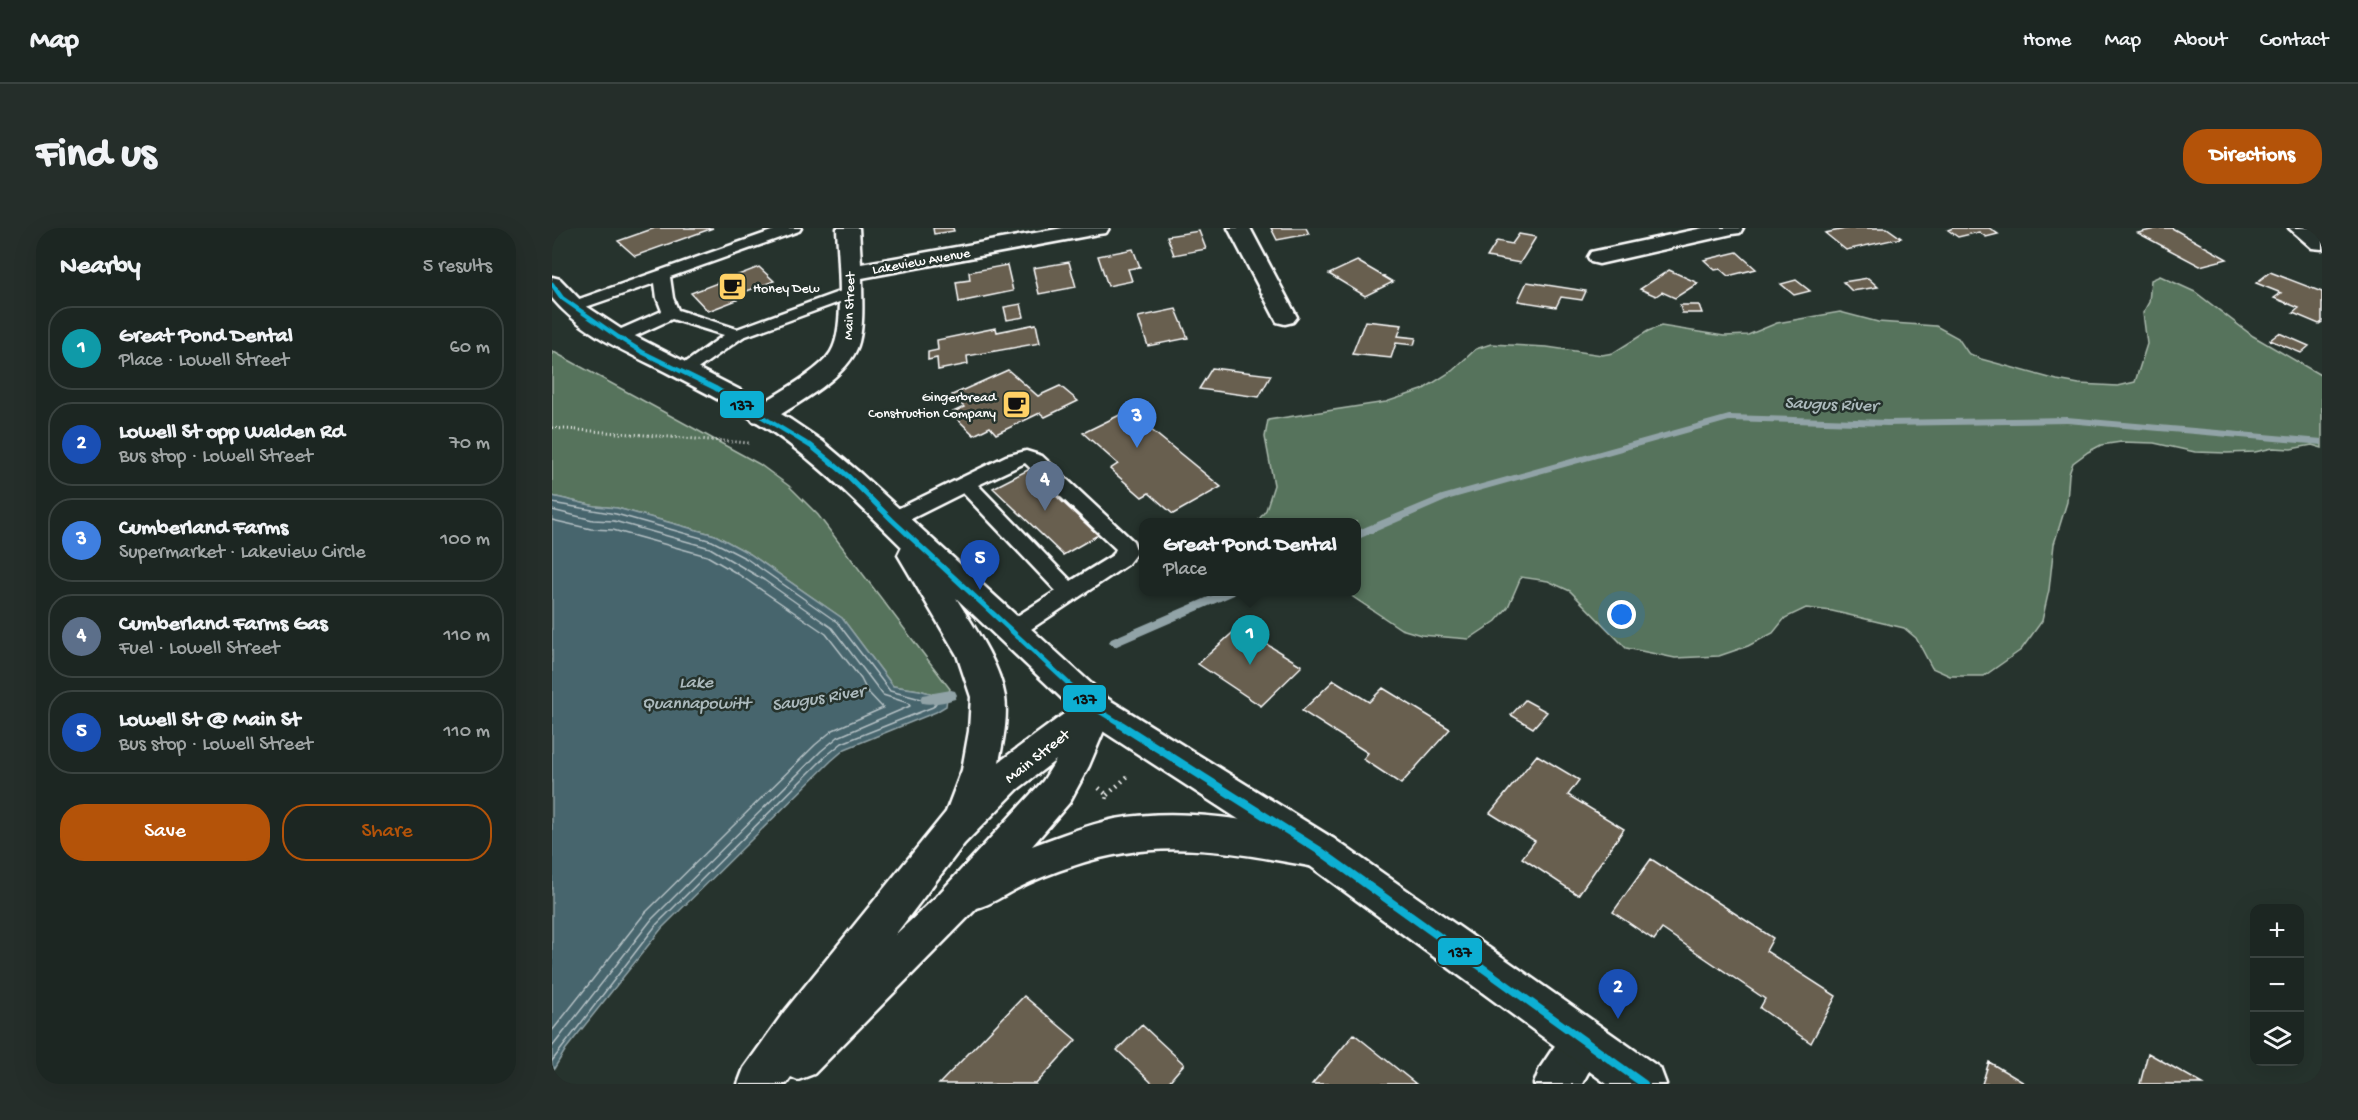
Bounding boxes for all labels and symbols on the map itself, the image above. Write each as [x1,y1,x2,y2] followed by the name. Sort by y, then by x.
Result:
[871,245,972,279] street label: Lakeview Avenue
[716,271,748,303] cafe icon: Honey Dew
[841,271,860,340] street label: Main Street
[753,281,820,298] place label: Honey Dew
[1001,388,1033,420] cafe icon: Gingerbread Construction Company
[719,390,765,419] line badge: 137
[868,390,998,423] place label: Gingerbread Construction Company
[1784,393,1882,418] water label: Saugus River
[729,398,754,417] text: 137
[1118,398,1156,448] pin: 3
[1026,462,1064,511] pin: 4
[960,540,1000,590] pin: 5
[1607,600,1636,629] your location
[1230,616,1270,665] pin: 1
[642,673,754,715] water label: Lake Quannapowitt
[771,681,870,717] water label: Saugus River
[1062,684,1107,713] line badge: 137
[1072,692,1097,711] text: 137
[1002,726,1076,789] street label: Main Street
[1437,937,1483,966] line badge: 137
[1447,945,1472,964] text: 137
[1598,970,1638,1019] pin: 2

